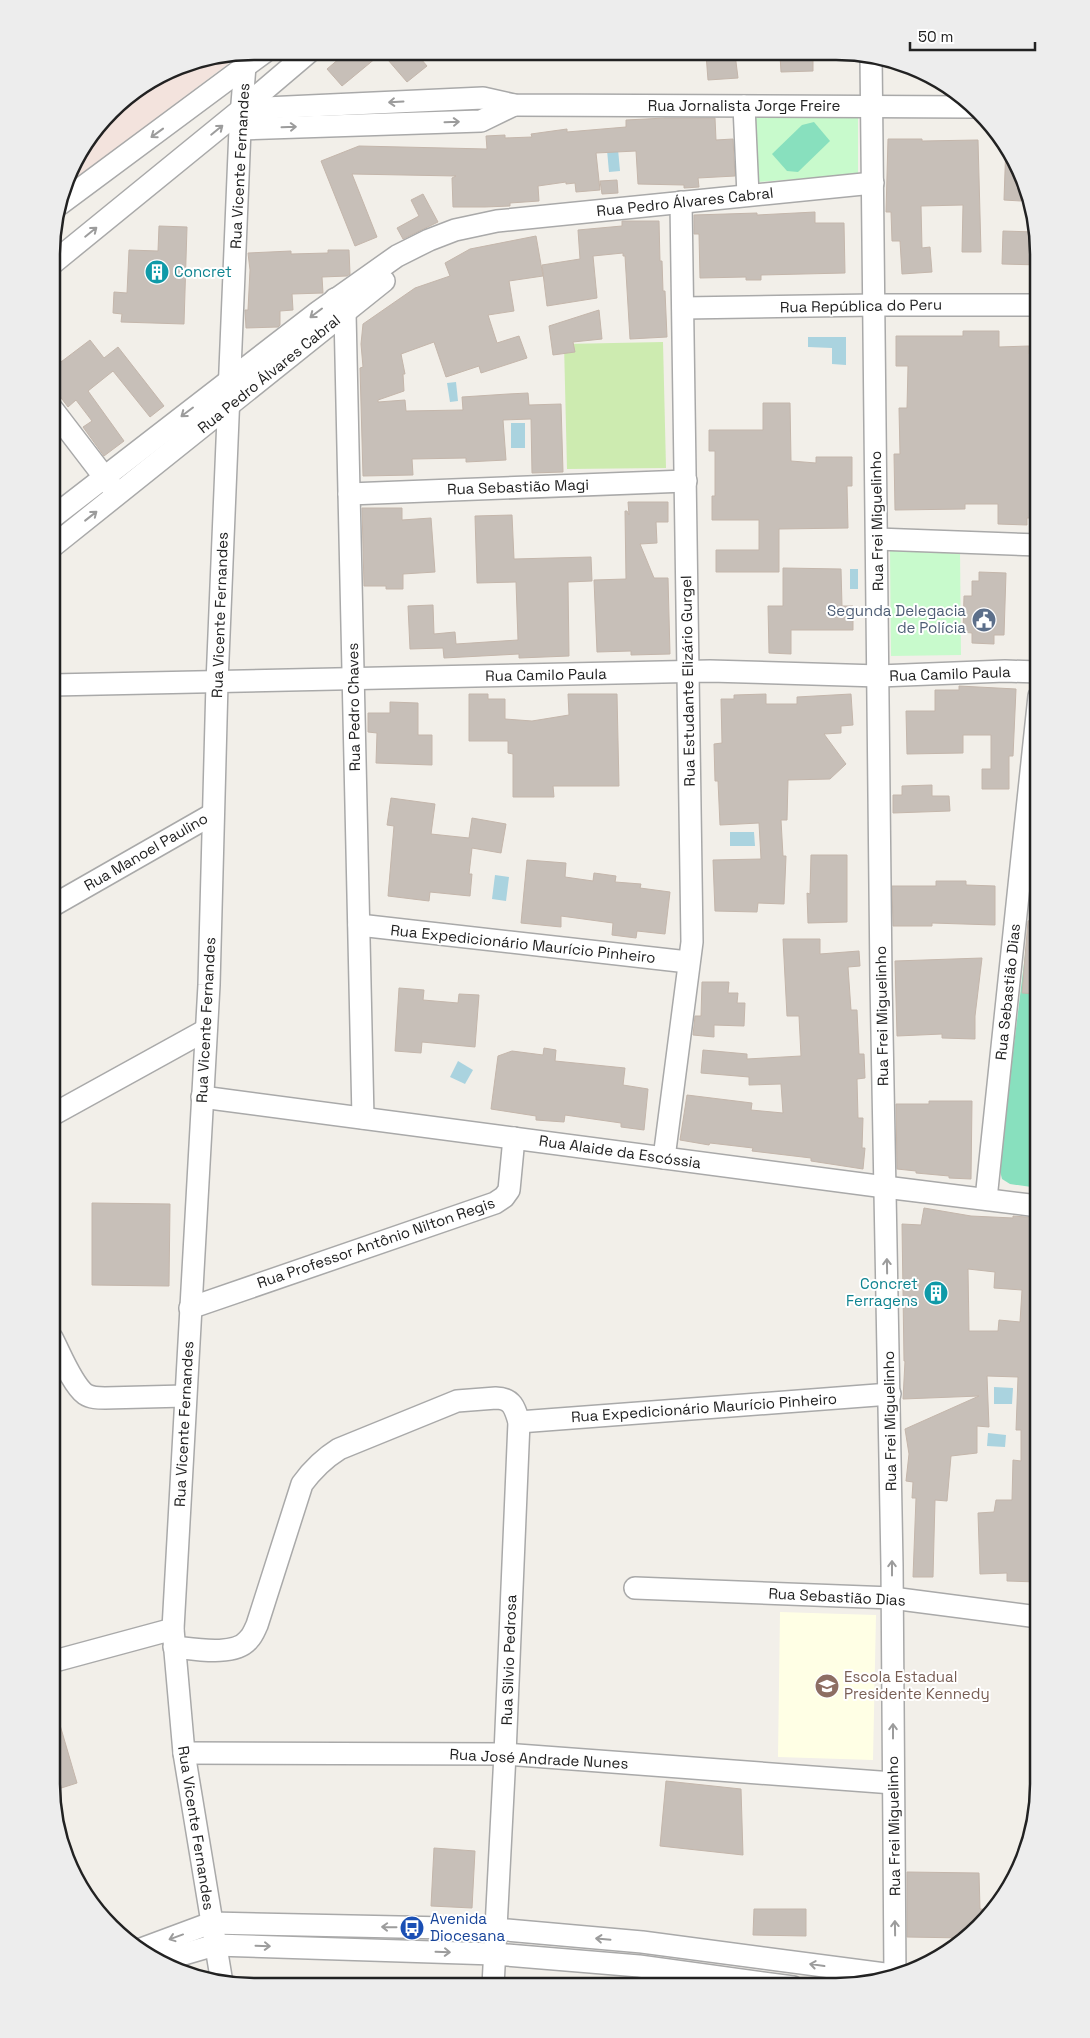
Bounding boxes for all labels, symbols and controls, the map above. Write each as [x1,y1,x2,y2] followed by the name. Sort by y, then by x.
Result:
[910,20,1035,52] scale bar
[918,27,953,46] text: 50 m
[226,82,253,249] street label: Rua Vicente Fernandes
[648,96,840,115] street label: Rua Jornalista Jorge Freire
[388,98,404,107] one-way arrow
[443,117,459,127] one-way arrow
[281,123,297,132] one-way arrow
[210,124,223,135] one-way arrow
[150,128,164,138] one-way arrow
[595,183,774,220] street label: Rua Pedro Álvares Cabral
[84,226,97,237] one-way arrow
[144,259,170,285] building icon: Concret
[174,262,232,281] place label: Concret
[780,295,942,316] street label: Rua República do Peru
[310,308,323,319] one-way arrow
[194,310,344,437] street label: Rua Pedro Álvares Cabral
[181,407,194,418] one-way arrow
[866,451,887,591] street label: Rua Frei Miguelinho
[447,475,589,498] street label: Rua Sebastião Magi
[84,510,97,521] one-way arrow
[207,532,232,698] street label: Rua Vicente Fernandes
[676,575,699,787] street label: Rua Estudante Elizário Gurgel
[827,601,966,637] place label: Segunda Delegacia de Polícia
[971,607,997,633] public building icon: Segunda Delegacia de Polícia
[343,642,364,771] street label: Rua Pedro Chaves
[889,662,1011,685] street label: Rua Camilo Paula
[485,664,607,685] street label: Rua Camilo Paula
[80,808,211,895] street label: Rua Manoel Paulino
[390,920,657,967] street label: Rua Expedicionário Maurício Pinheiro
[991,923,1024,1061] street label: Rua Sebastião Dias
[192,936,219,1103] street label: Rua Vicente Fernandes
[871,946,892,1086] street label: Rua Frei Miguelinho
[538,1131,703,1172] street label: Rua Alaide da Escóssia
[254,1193,497,1292] street label: Rua Professor Antônio Nilton Regis
[882,1258,892,1274] one-way arrow
[846,1274,918,1310] place label: Concret Ferragens
[923,1280,949,1306] building icon: Concret Ferragens
[170,1340,197,1507] street label: Rua Vicente Fernandes
[879,1351,900,1491] street label: Rua Frei Miguelinho
[570,1389,838,1426] street label: Rua Expedicionário Maurício Pinheiro
[887,1560,897,1576] one-way arrow
[768,1583,906,1610] street label: Rua Sebastião Dias
[497,1594,520,1726] street label: Rua Silvio Pedrosa
[844,1667,990,1703] place label: Escola Estadual Presidente Kennedy
[814,1673,840,1699] school or university icon: Escola Estadual Presidente Kennedy
[888,1723,898,1739] one-way arrow
[174,1744,219,1912] street label: Rua Vicente Fernandes
[449,1744,629,1773] street label: Rua José Andrade Nunes
[883,1756,904,1896] street label: Rua Frei Miguelinho
[430,1909,505,1945] place label: Avenida Diocesana
[399,1915,425,1941] bus stop icon: Avenida Diocesana
[890,1920,900,1936] one-way arrow
[381,1922,397,1932] one-way arrow
[169,1932,184,1942] one-way arrow
[596,1934,612,1944] one-way arrow
[255,1942,271,1951] one-way arrow
[435,1947,451,1957] one-way arrow
[809,1960,825,1970] one-way arrow

